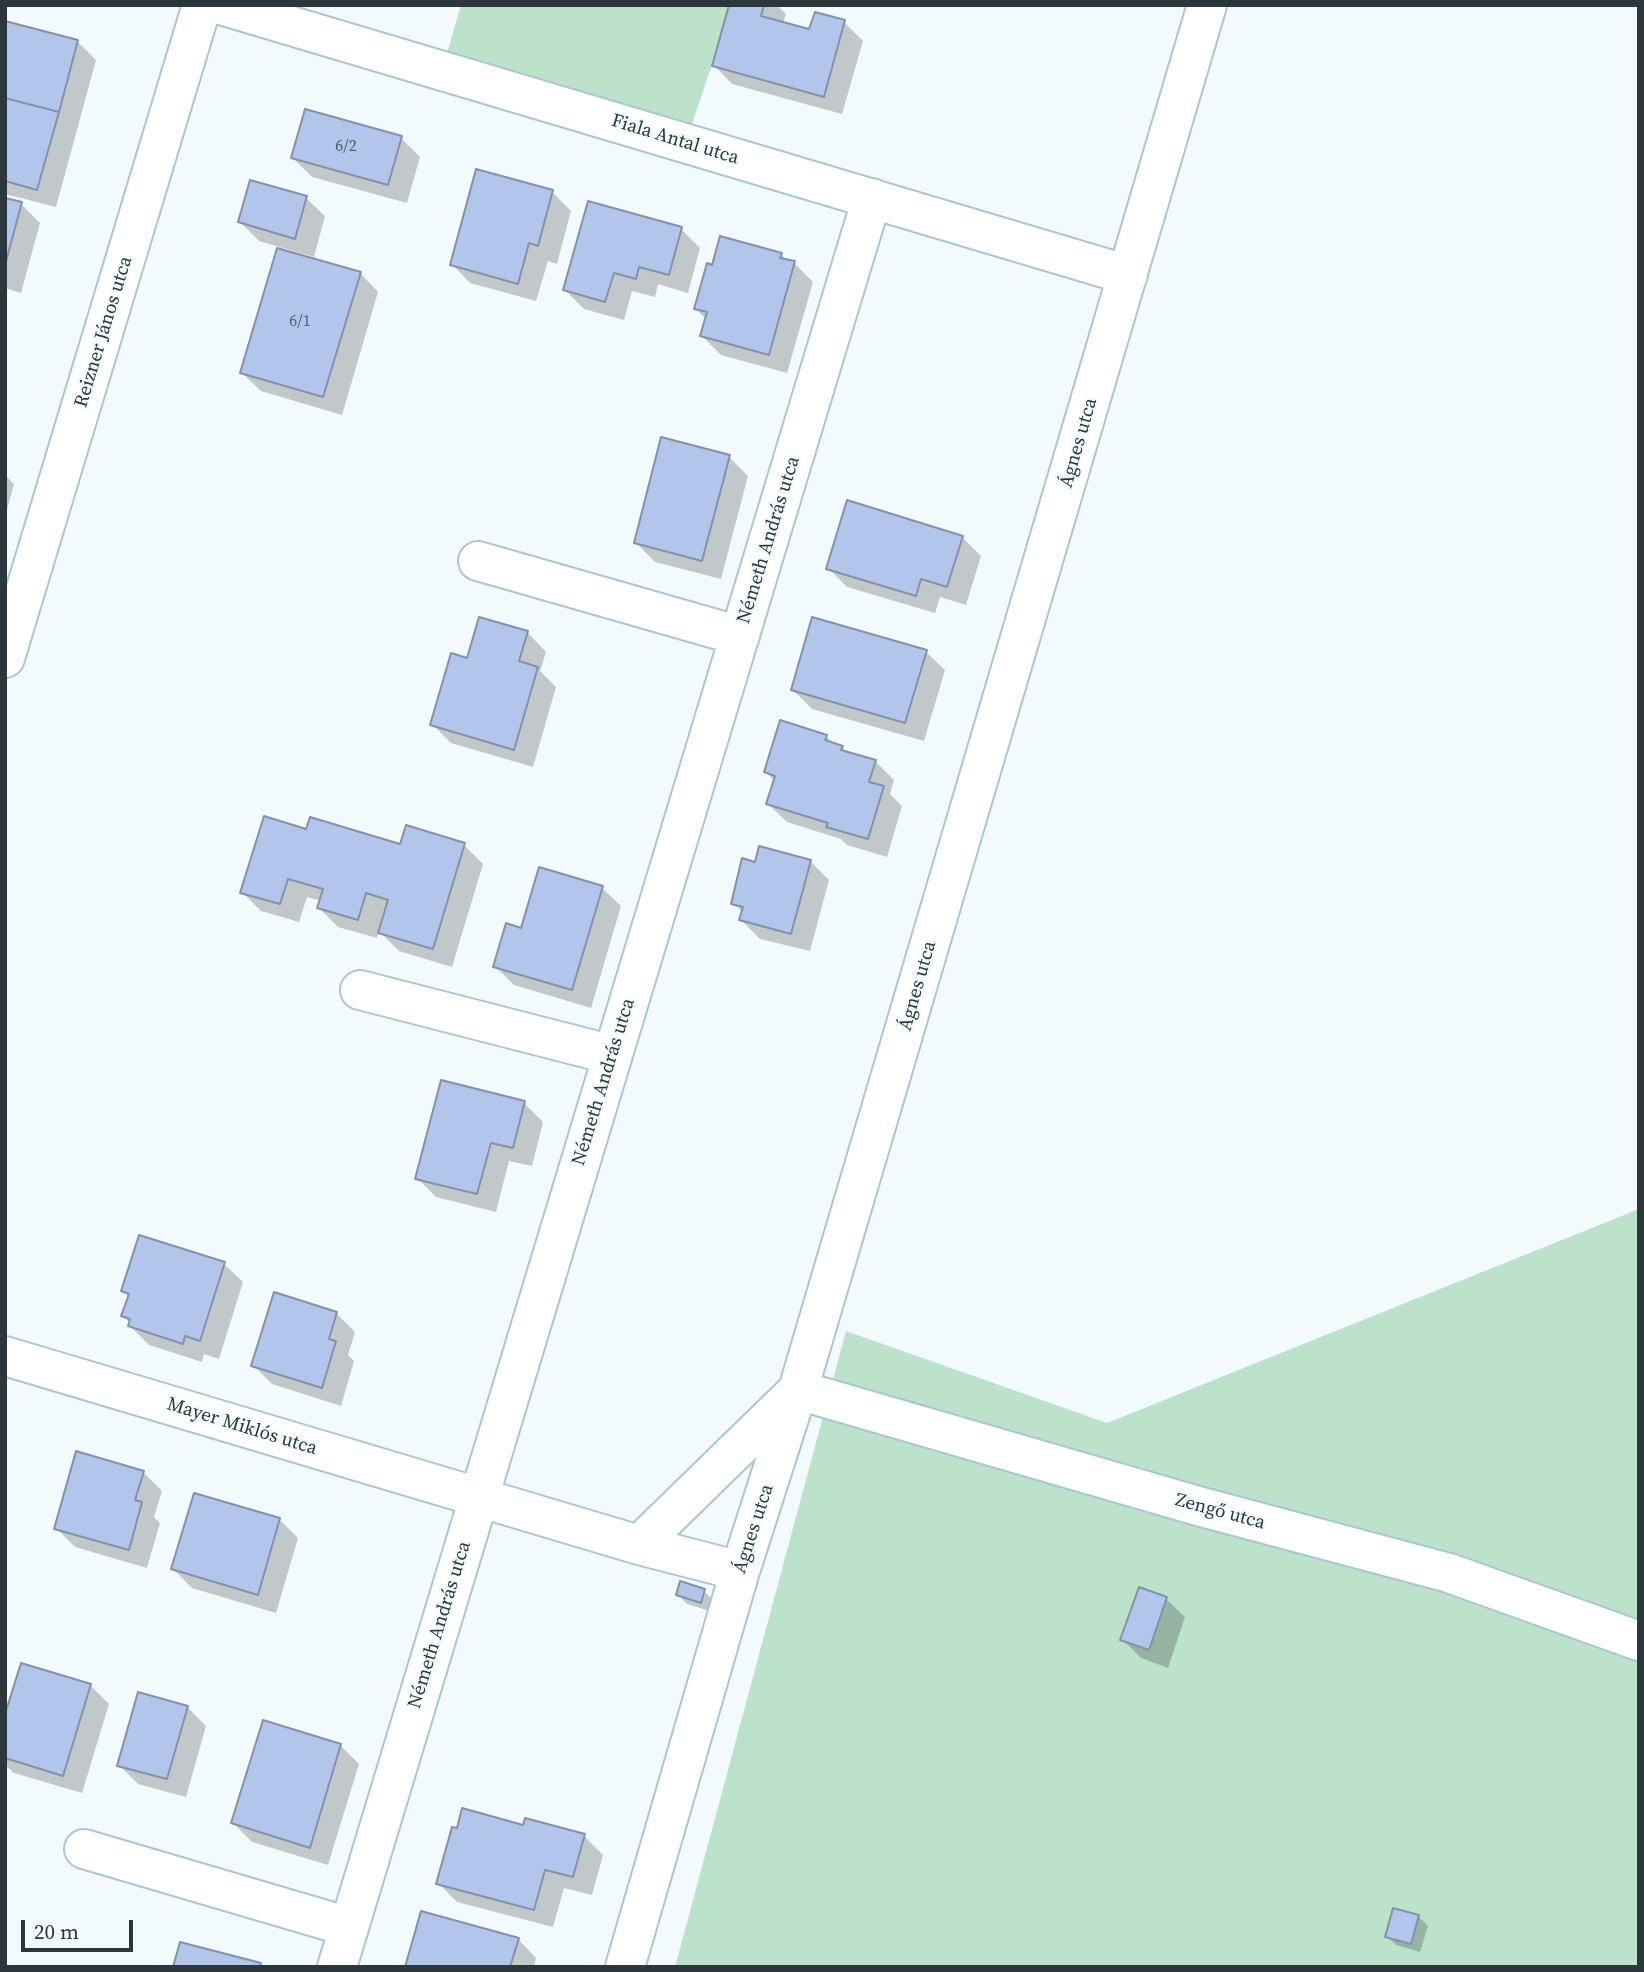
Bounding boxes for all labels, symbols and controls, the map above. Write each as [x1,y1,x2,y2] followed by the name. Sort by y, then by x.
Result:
[609,110,741,170] street label: Fiala Antal utca
[335,137,357,157] house number: 6/2
[70,254,138,410] street label: Reizner János utca
[289,312,311,332] house number: 6/1
[1055,395,1103,491] street label: Ágnes utca
[733,454,805,626] street label: Németh András utca
[894,938,942,1034] street label: Ágnes utca
[568,996,640,1168] street label: Németh András utca
[164,1393,320,1461] street label: Mayer Miklós utca
[729,1481,779,1577] street label: Ágnes utca
[1172,1489,1268,1535] street label: Zengő utca
[404,1539,476,1711] street label: Németh András utca
[24,1906,136,1950] scale bar
[34,1917,79,1946] text: 20 m

